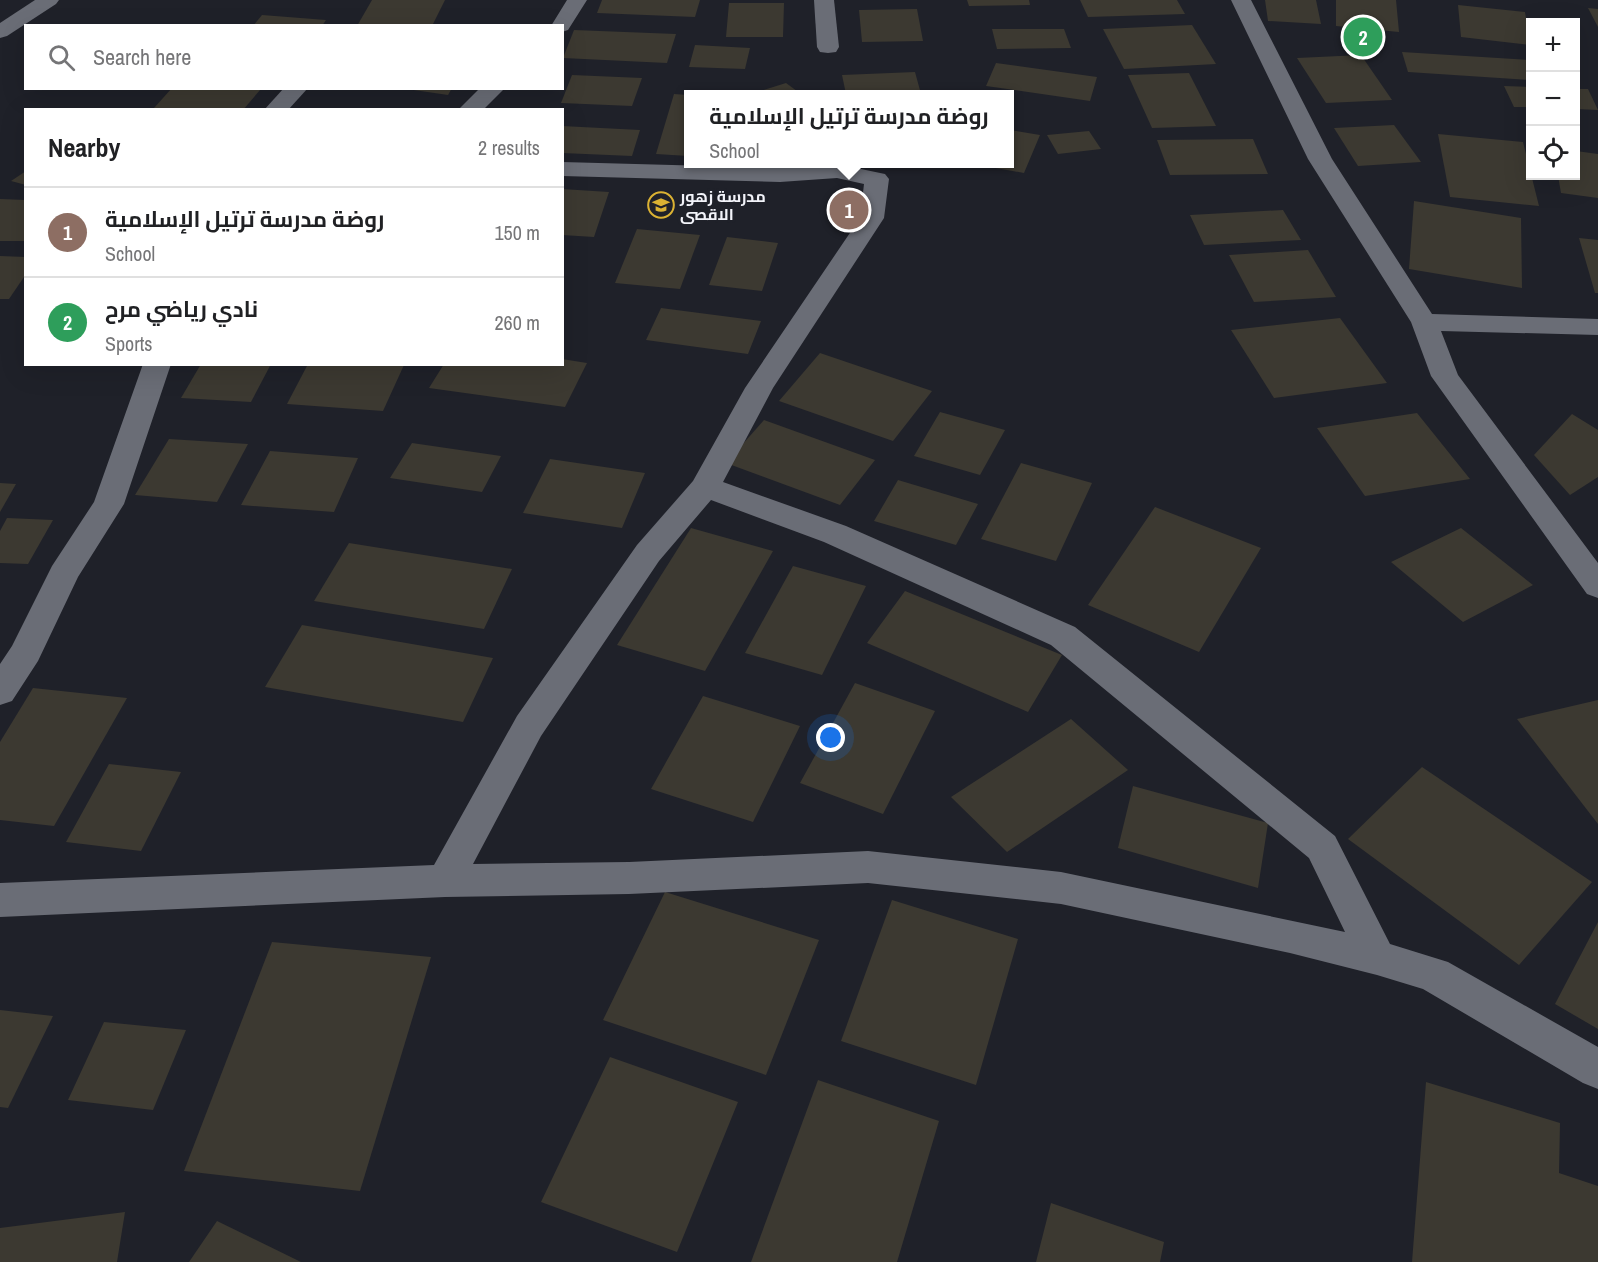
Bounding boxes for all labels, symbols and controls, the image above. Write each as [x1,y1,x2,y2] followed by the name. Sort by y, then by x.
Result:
[1344,15,1382,60] pin: 2
[1526,18,1580,180] map controls
[1526,18,1580,72] button: +
[24,24,564,90] search box
[45,41,78,74] icon: search
[93,42,191,72] text: Search here
[1526,72,1580,126] button: −
[684,90,1014,168] popup
[709,101,989,131] text: روضة مدرسة ترتيل الإسلامية
[1526,126,1580,180] button: locate
[48,130,120,165] text: Nearby
[478,134,540,161] text: 2 results
[709,137,760,164] text: School
[679,185,766,225] place label: مدرسة زهور الاقصى
[830,188,868,232] pin: 1
[646,190,676,220] school or university icon: مدرسة زهور الاقصى
[105,204,384,234] text: روضة مدرسة ترتيل الإسلامية
[63,219,72,246] text: 1
[494,219,540,246] text: 150 m
[105,240,155,267] text: School
[105,294,258,324] text: نادي رياضي مرح
[63,309,72,336] text: 2
[494,309,540,336] text: 260 m
[105,330,152,357] text: Sports
[816,723,845,752] your location

